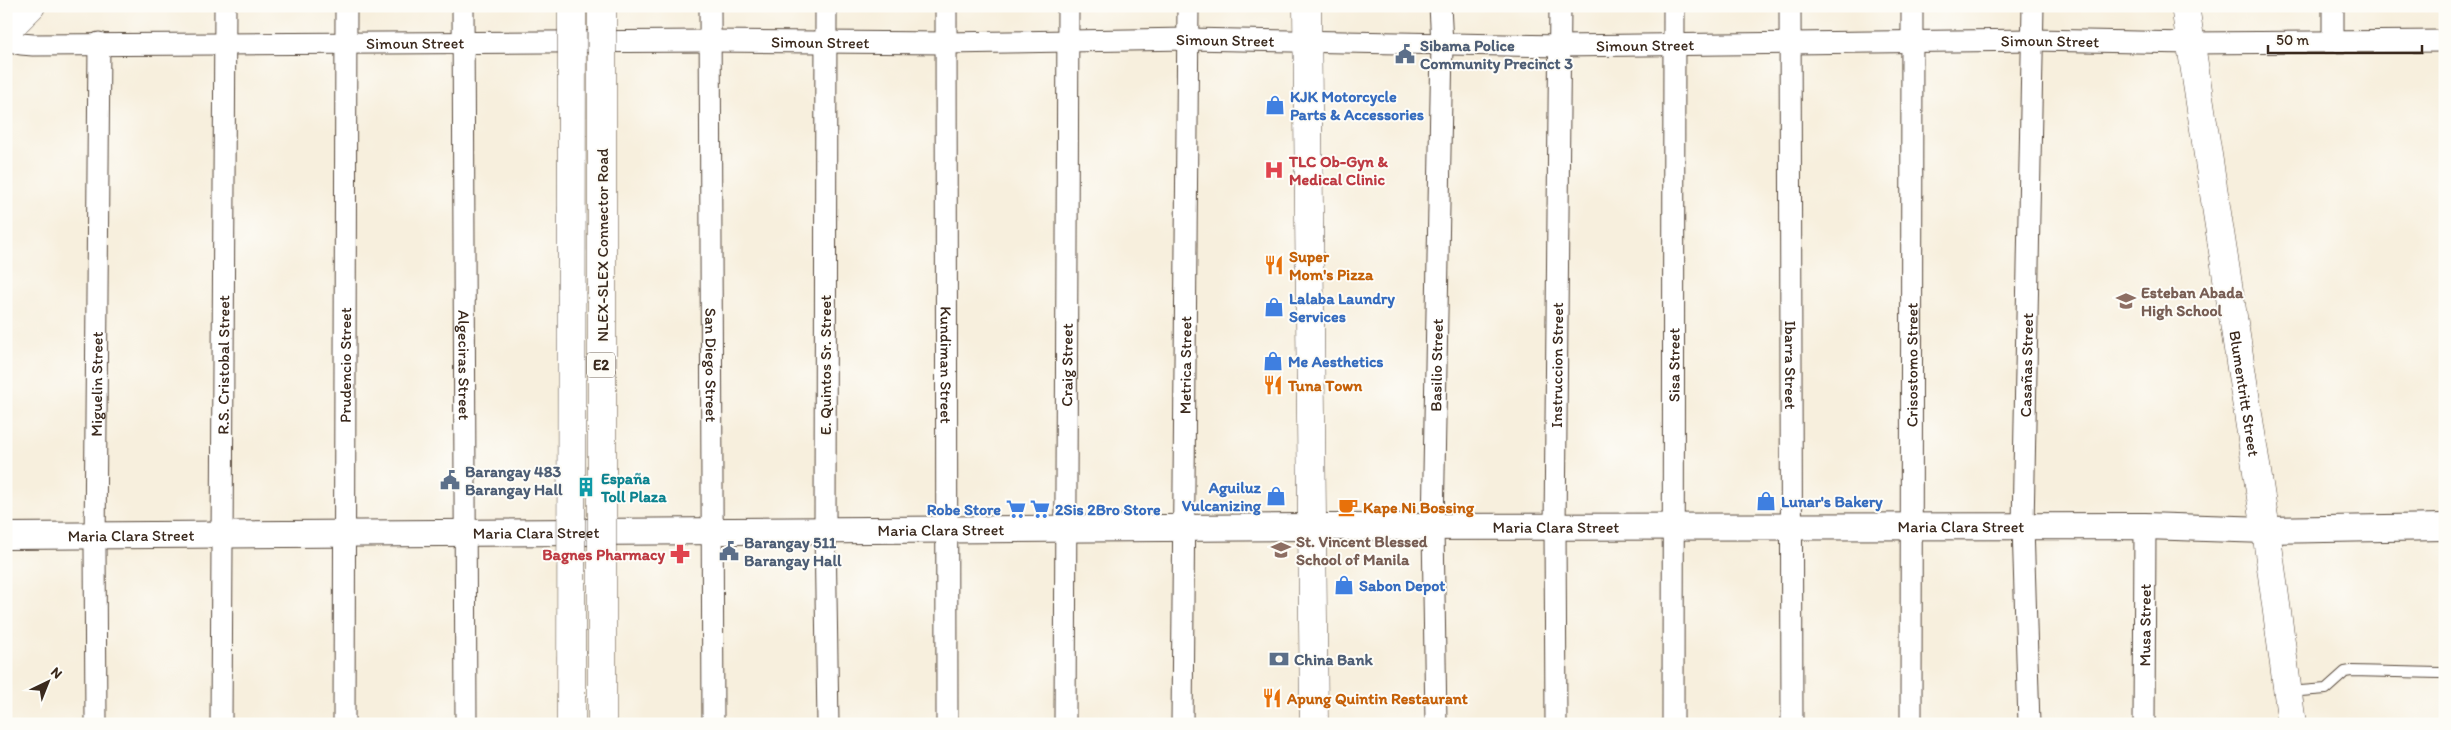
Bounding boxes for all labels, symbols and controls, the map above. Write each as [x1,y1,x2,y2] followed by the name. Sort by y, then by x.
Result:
[2268,22,2422,54] scale bar
[1176,30,1274,51] street label: Simoun Street
[2001,31,2099,51] street label: Simoun Street
[2276,31,2309,49] text: 50 m
[366,33,464,53] street label: Simoun Street
[771,33,869,52] street label: Simoun Street
[1596,35,1694,56] street label: Simoun Street
[1420,36,1573,74] place label: Sibama Police Community Precinct 3
[1394,43,1416,65] public building icon: Sibama Police Community Precinct 3
[1290,87,1424,124] place label: KJK Motorcycle Parts & Accessories
[1264,94,1286,116] shop icon: KJK Motorcycle Parts & Accessories
[593,148,612,342] street label: NLEX-SLEX Connector Road
[1288,152,1388,189] place label: TLC Ob-Gyn & Medical Clinic
[1263,159,1285,181] hospital icon: TLC Ob-Gyn & Medical Clinic
[1289,247,1374,284] place label: Super Mom's Pizza
[1263,254,1285,276] restaurant icon: Super Mom's Pizza
[2141,283,2244,321] place label: Esteban Abada High School
[1289,289,1395,326] place label: Lalaba Laundry Services
[2115,290,2137,312] school or university icon: Esteban Abada High School
[214,295,233,435] street label: R.S. Cristobal Street
[816,295,835,435] street label: E. Quintos Sr. Street
[1263,296,1285,318] shop icon: Lalaba Laundry Services
[1547,302,1567,428] street label: Instruccion Street
[1902,303,1922,427] street label: Crisostomo Street
[936,306,956,424] street label: Kundiman Street
[336,307,355,423] street label: Prudencio Street
[701,308,721,422] street label: San Diego Street
[454,310,474,420] street label: Algeciras Street
[2016,313,2037,417] street label: Casañas Street
[1176,316,1195,414] street label: Metrica Street
[1426,318,1447,412] street label: Basilio Street
[1781,320,1800,410] street label: Ibarra Street
[1057,323,1077,407] street label: Craig Street
[1664,328,1684,402] street label: Sisa Street
[2225,329,2263,458] street label: Blumentritt Street
[87,331,107,437] street label: Miguelin Street
[1262,350,1284,372] shop icon: Me Aesthetics
[587,352,615,378] road number: E2
[1288,352,1384,371] place label: Me Aesthetics
[1262,374,1284,396] restaurant icon: Tuna Town
[1287,376,1363,395] place label: Tuna Town
[465,462,563,500] place label: Barangay 483 Barangay Hall
[439,469,461,491] public building icon: Barangay 483 Barangay Hall
[600,469,667,506] place label: España Toll Plaza
[575,476,597,498] building icon: España Toll Plaza
[1182,478,1262,516] place label: Aguiluz Vulcanizing
[1265,485,1287,507] shop icon: Aguiluz Vulcanizing
[1755,490,1777,512] shop icon: Lunar's Bakery
[1781,492,1883,512] place label: Lunar's Bakery
[1337,496,1359,518] cafe icon: Kape Ni Bossing
[1005,498,1027,520] supermarket icon: Robe Store
[1029,498,1051,520] supermarket icon: 2Sis 2Bro Store
[1363,498,1475,518] place label: Kape Ni Bossing
[927,500,1001,519] place label: Robe Store
[1055,500,1161,519] place label: 2Sis 2Bro Store
[1898,517,2024,536] street label: Maria Clara Street
[1493,518,1619,537] street label: Maria Clara Street
[878,520,1004,540] street label: Maria Clara Street
[473,523,599,543] street label: Maria Clara Street
[68,526,194,546] street label: Maria Clara Street
[1296,532,1428,569] place label: St. Vincent Blessed School of Manila
[744,533,842,571] place label: Barangay 511 Barangay Hall
[1270,539,1292,561] school or university icon: St. Vincent Blessed School of Manila
[718,540,740,562] public building icon: Barangay 511 Barangay Hall
[669,543,691,565] pharmacy icon: Bagnes Pharmacy
[542,545,665,565] place label: Bagnes Pharmacy
[1333,574,1355,596] shop icon: Sabon Depot
[1359,576,1445,596] place label: Sabon Depot
[2135,584,2155,666] street label: Musa Street
[1268,648,1290,670] bank icon: China Bank
[1294,650,1373,669] place label: China Bank
[22,658,72,708] north arrow
[47,663,66,682] text: N
[1261,687,1283,709] restaurant icon: Apung Quintin Restaurant
[1286,689,1468,709] place label: Apung Quintin Restaurant

